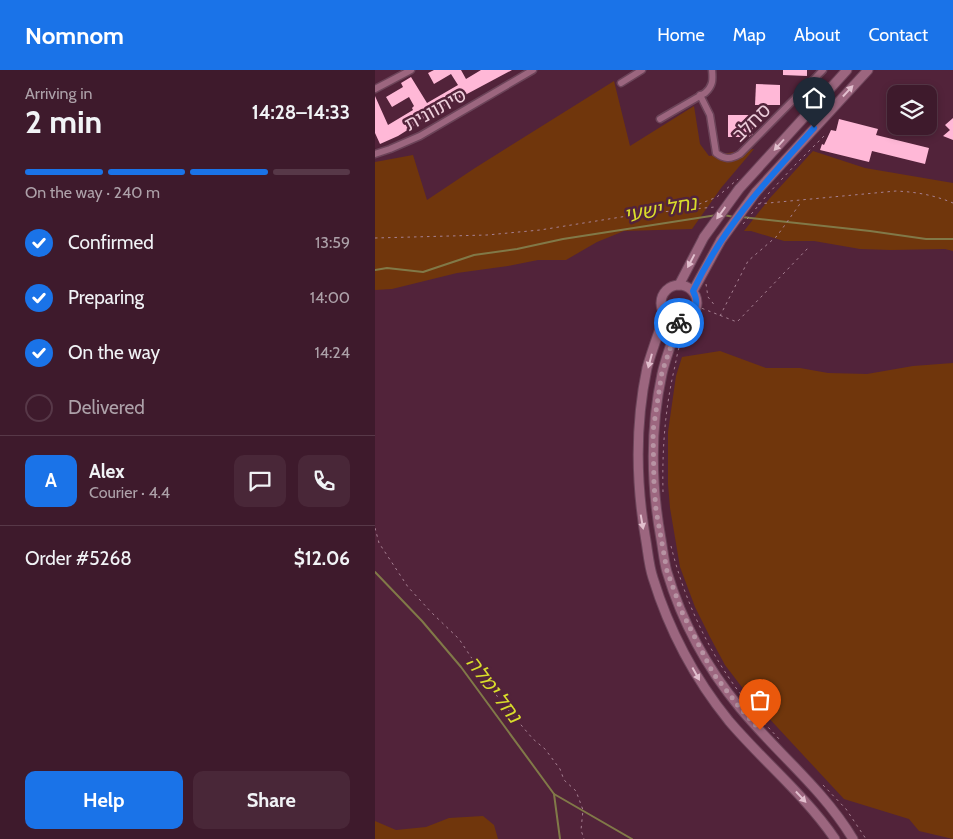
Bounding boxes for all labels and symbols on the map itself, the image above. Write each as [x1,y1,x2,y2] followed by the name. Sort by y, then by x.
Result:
[793,77,835,128] pin
[400,83,470,136] street label: סיתוונית
[842,86,854,98] one-way arrow
[727,98,775,146] street label: סחלב
[773,138,785,150] one-way arrow
[622,191,700,227] water label: נחל ישעי
[716,206,726,220] one-way arrow
[687,253,695,268] one-way arrow
[654,298,704,348] courier
[645,353,653,368] one-way arrow
[639,514,647,530] one-way arrow
[461,651,528,728] water label: נחל ימלה
[692,666,700,681] one-way arrow
[739,679,781,730] pin
[795,791,807,803] one-way arrow

